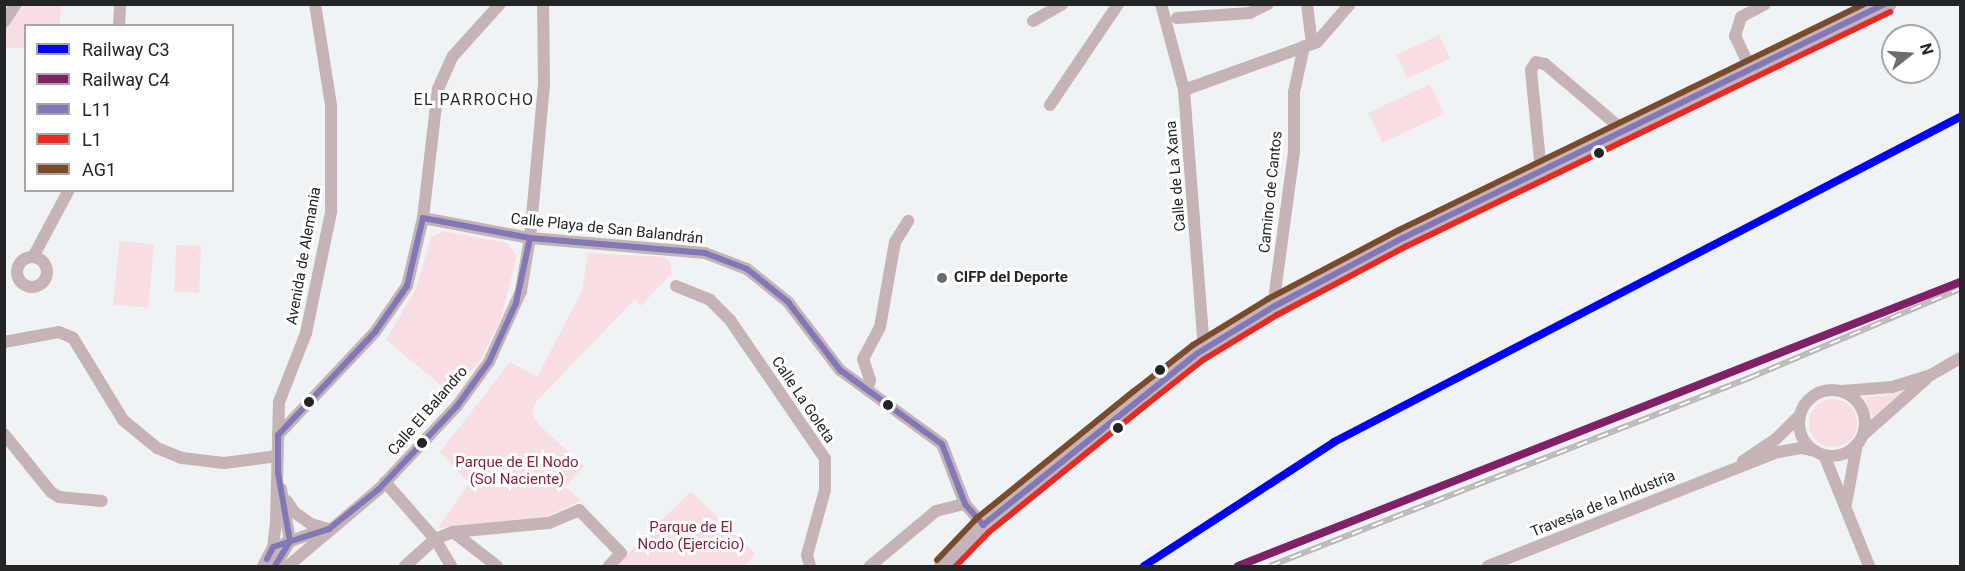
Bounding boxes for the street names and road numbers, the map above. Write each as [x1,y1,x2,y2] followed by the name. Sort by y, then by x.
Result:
[1162,120,1190,232] street label: Calle de La Xana
[1256,130,1286,254] street label: Camino de Cantos
[283,186,325,326] street label: Avenida de Alemania
[510,210,704,248] street label: Calle Playa de San Balandrán
[767,353,839,447] street label: Calle La Goleta
[384,363,472,459] street label: Calle El Balandro
[1528,467,1678,541] street label: Travesía de la Industria

